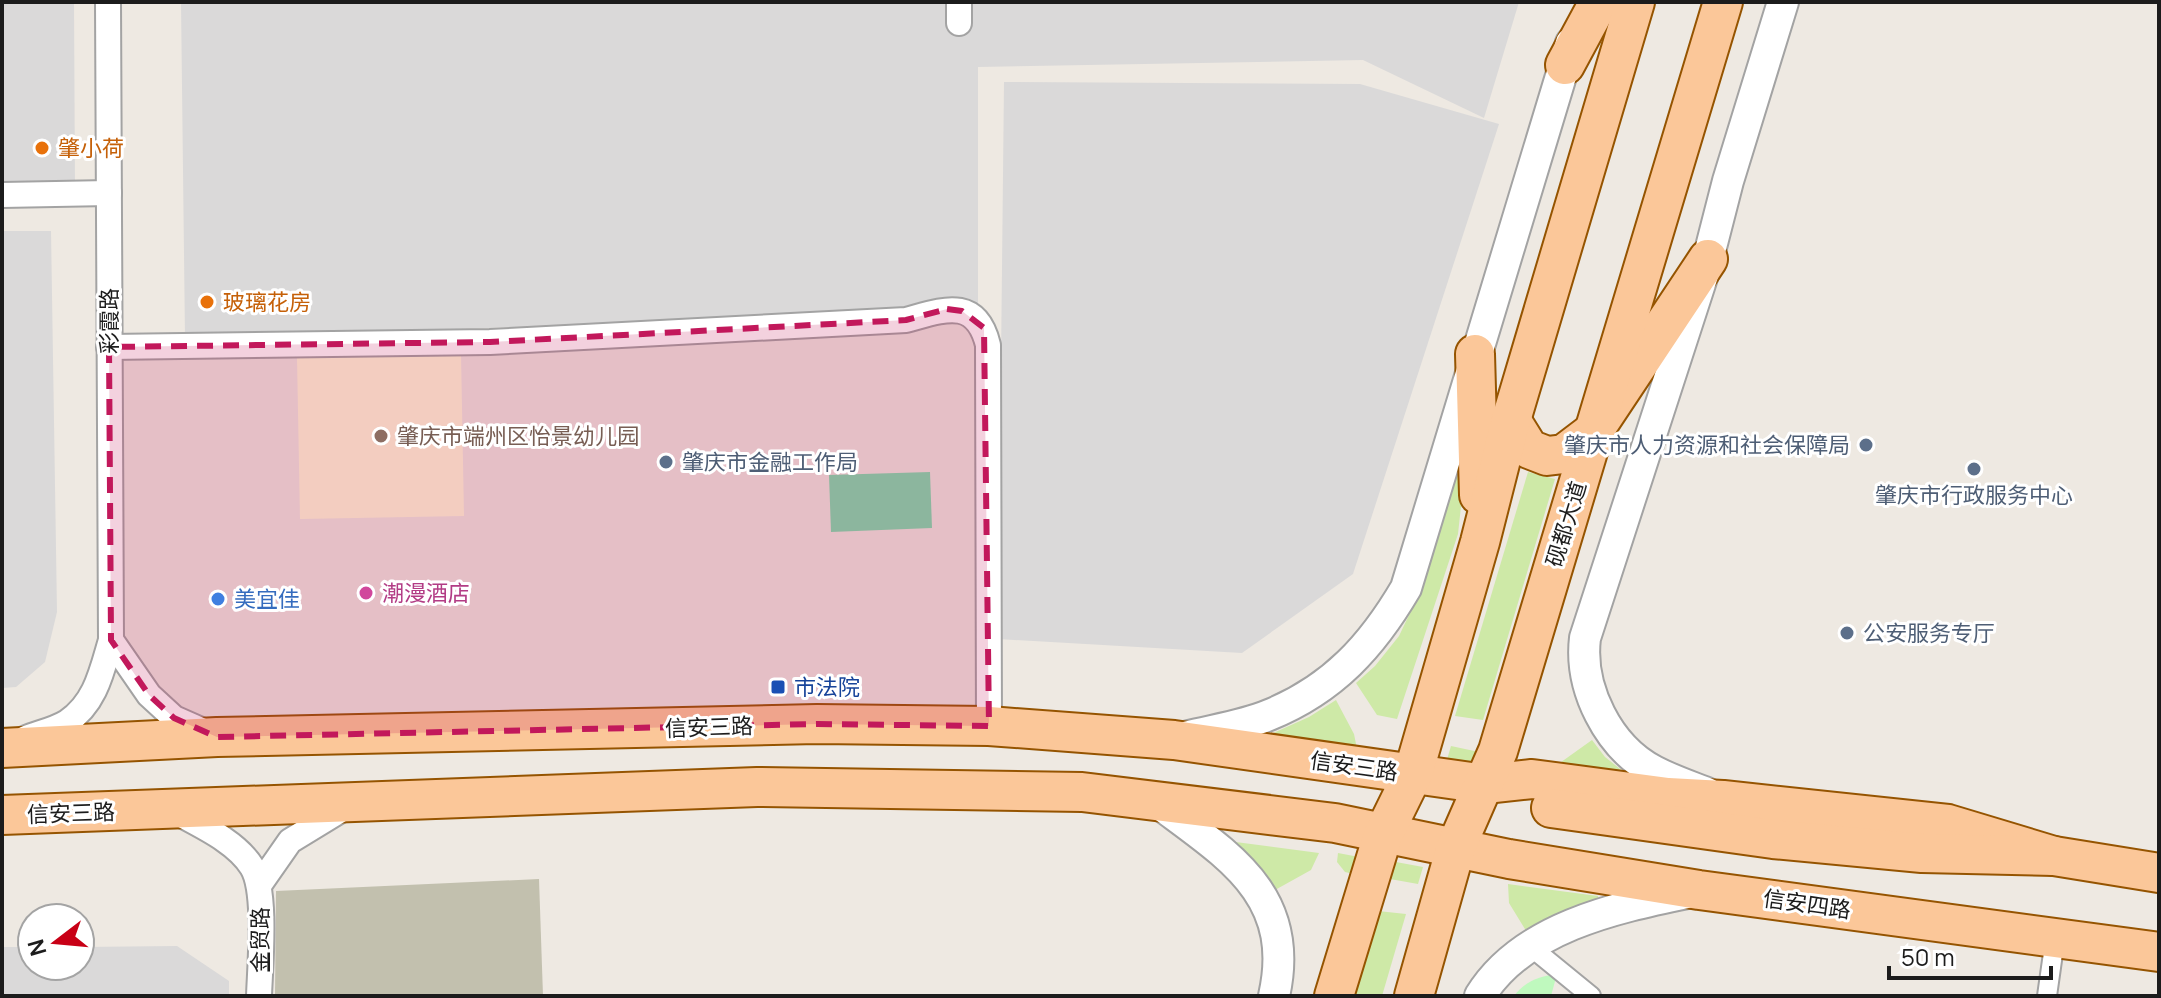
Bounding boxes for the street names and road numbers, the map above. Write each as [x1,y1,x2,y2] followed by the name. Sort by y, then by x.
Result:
[94,288,124,354] street label: 彩霞路
[1539,478,1593,570] street label: 砚都大道
[664,710,754,744] street label: 信安三路
[1308,745,1400,787] street label: 信安三路
[26,796,116,830] street label: 信安三路
[1761,883,1853,925] street label: 信安四路
[245,907,275,973] street label: 金贸路

